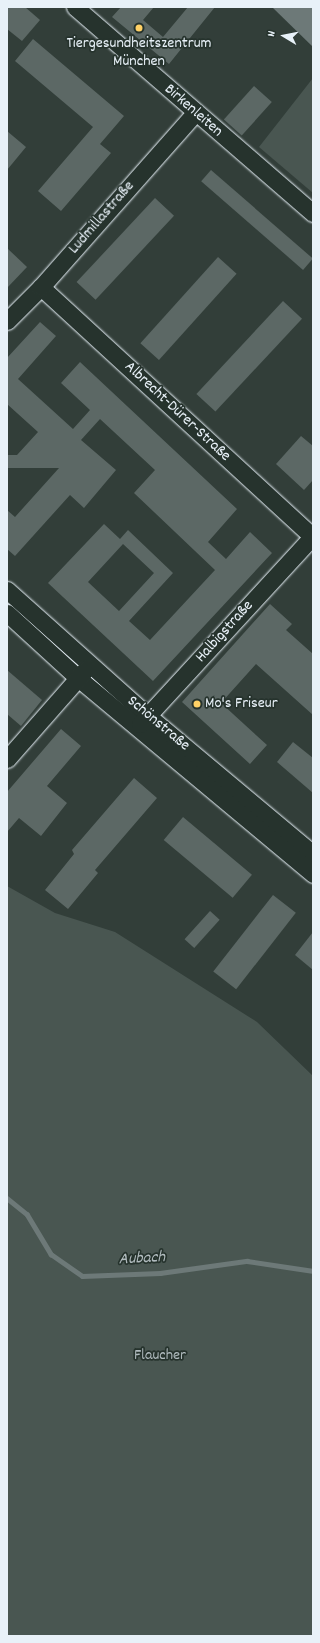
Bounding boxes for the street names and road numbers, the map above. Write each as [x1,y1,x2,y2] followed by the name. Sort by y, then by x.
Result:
[160,80,226,142] street label: Birkenleiten
[65,177,139,259] street label: Ludmillastraße
[120,358,234,466] street label: Albrecht-Dürer-Straße
[192,597,258,667] street label: Halbigstraße
[123,692,193,756] street label: Schönstraße

